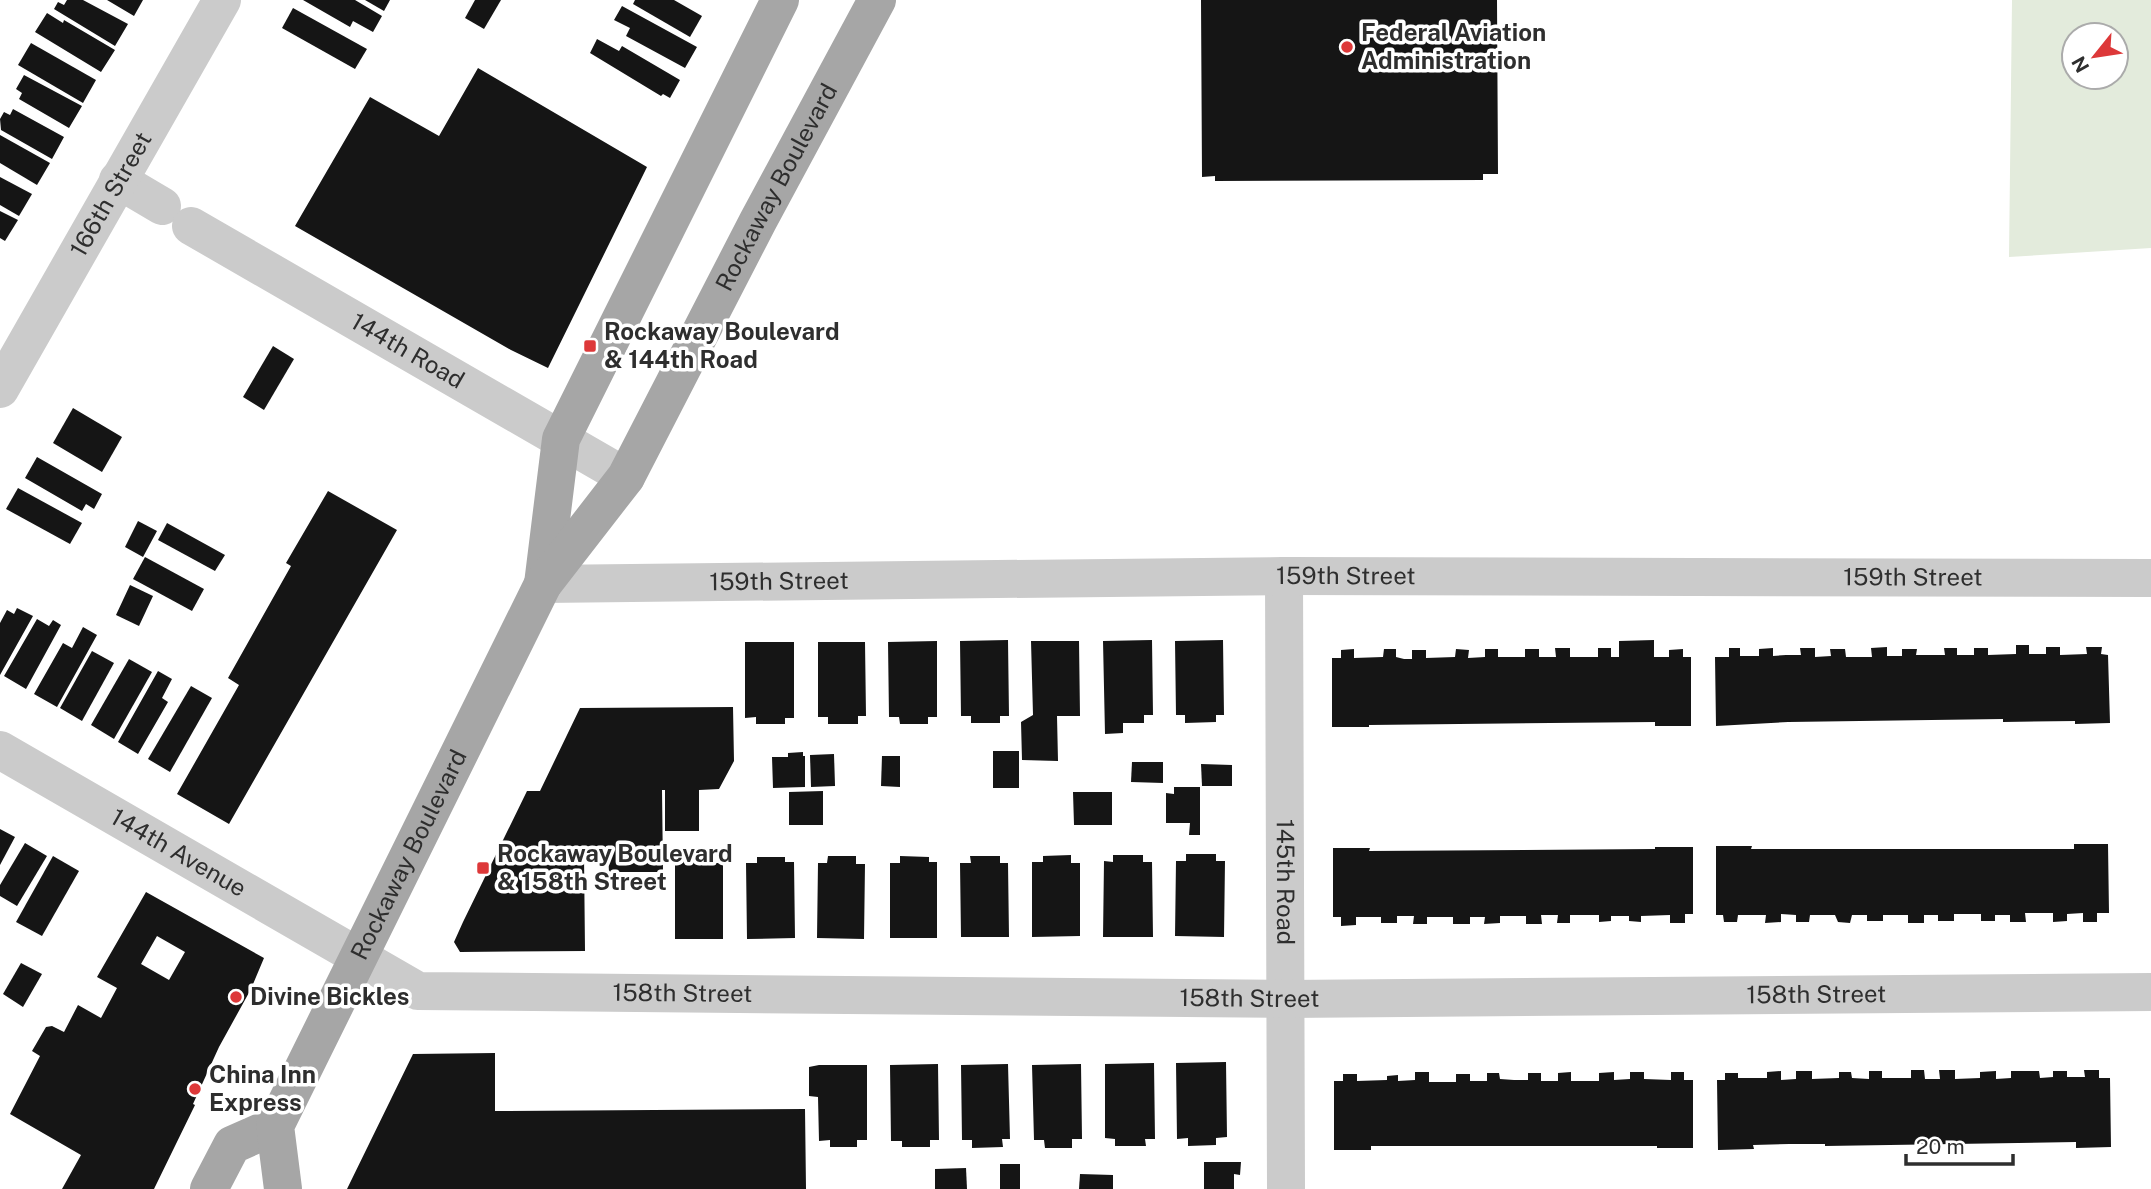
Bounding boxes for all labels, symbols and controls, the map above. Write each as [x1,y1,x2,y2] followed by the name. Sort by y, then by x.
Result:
[1361,18,1546,74] place label: Federal Aviation Administration
[2060,21,2130,91] north arrow
[1339,39,1355,55] marker: Federal Aviation Administration
[2067,53,2094,76] text: N
[709,78,842,295] street label: Rockaway Boulevard
[64,127,157,261] street label: 166th Street
[347,306,470,394] street label: 144th Road
[604,317,840,373] place label: Rockaway Boulevard & 144th Road
[582,338,598,354] marker: Rockaway Boulevard & 144th Road
[1276,561,1416,589] street label: 159th Street
[1843,562,1983,591] street label: 159th Street
[709,566,849,595] street label: 159th Street
[344,745,472,964] street label: Rockaway Boulevard
[106,802,252,902] street label: 144th Avenue
[1272,819,1300,945] street label: 145th Road
[497,839,733,895] place label: Rockaway Boulevard & 158th Street
[475,860,491,876] marker: Rockaway Boulevard & 158th Street
[612,978,753,1007] street label: 158th Street
[1746,979,1886,1008] street label: 158th Street
[250,982,409,1010] place label: Divine Bickles
[1179,983,1320,1012] street label: 158th Street
[228,989,244,1005] marker: Divine Bickles
[209,1060,316,1116] place label: China Inn Express
[187,1081,203,1097] marker: China Inn Express
[1906,1122,2013,1166] scale bar
[1916,1134,1965,1159] text: 20 m

